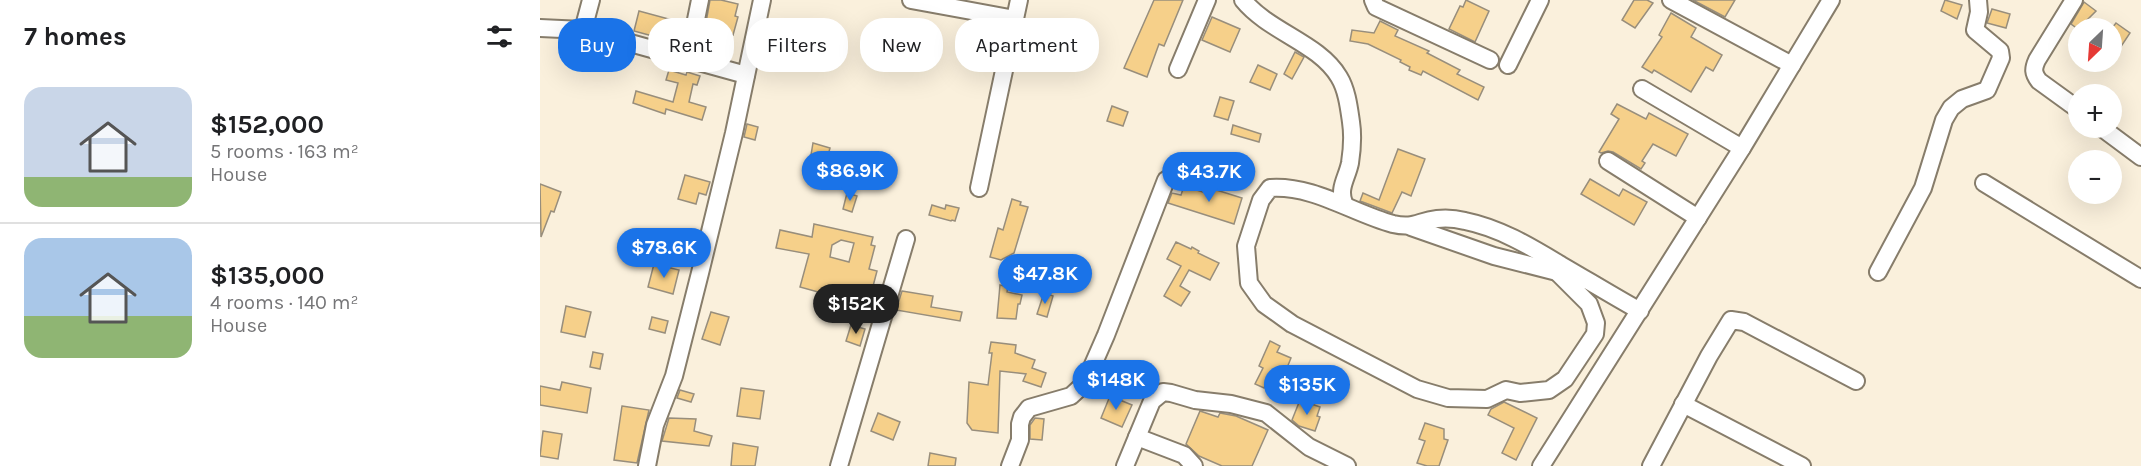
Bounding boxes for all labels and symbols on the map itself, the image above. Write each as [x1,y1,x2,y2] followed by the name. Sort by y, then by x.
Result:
[2068,18,2122,72] north arrow
[801,151,899,202] pin: $86.9K
[1160,152,1258,203] pin: $43.7K
[615,228,713,279] pin: $78.6K
[996,254,1094,305] pin: $47.8K
[814,284,898,335] pin: $152K
[1074,360,1158,411] pin: $148K
[1265,365,1349,416] pin: $135K

